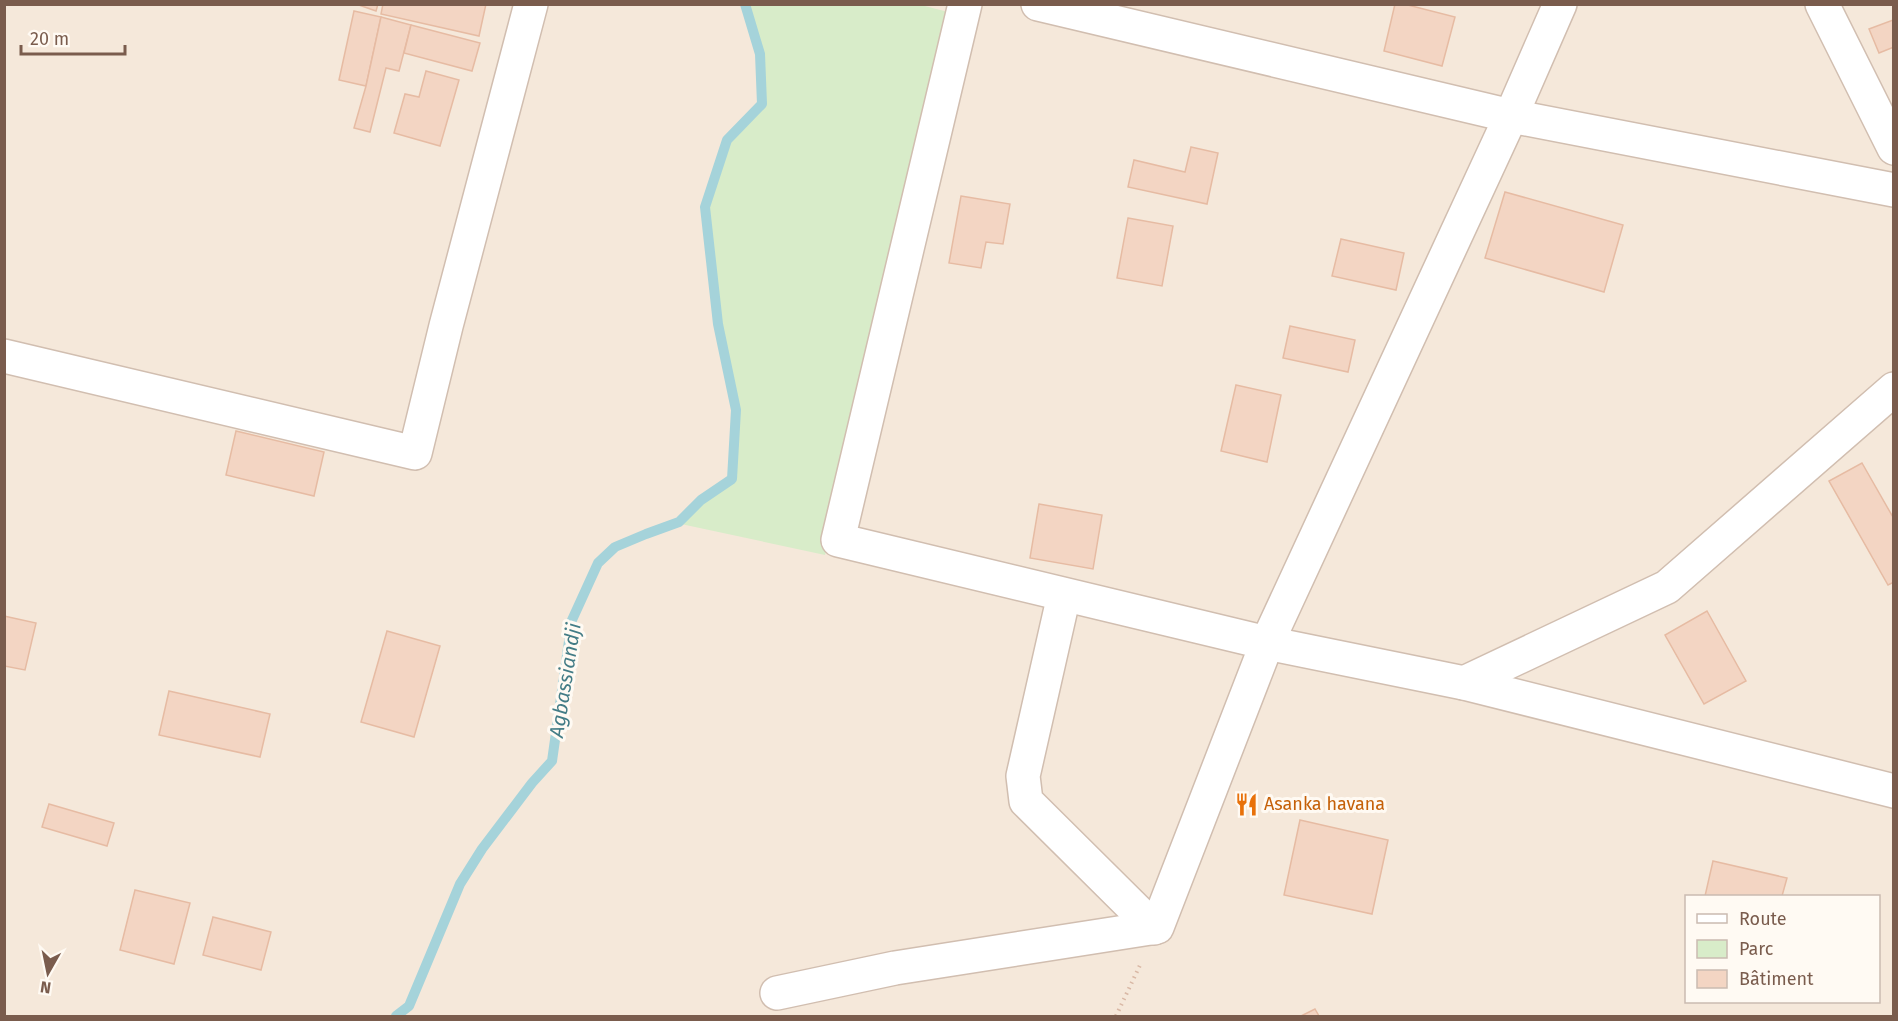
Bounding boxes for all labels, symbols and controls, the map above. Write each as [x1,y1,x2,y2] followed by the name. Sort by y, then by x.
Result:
[21,18,124,56] scale bar
[30,28,69,50] text: 20 m
[544,621,586,740] water label: Agbassiandji
[1233,791,1259,817] restaurant icon: Asanka havana
[1264,793,1385,815] place label: Asanka havana
[1685,895,1880,1003] legend
[1739,908,1787,930] text: Route
[1739,938,1774,960] text: Parc
[18,943,78,1003] north arrow
[1739,968,1814,990] text: Bâtiment
[39,977,52,998] text: N

